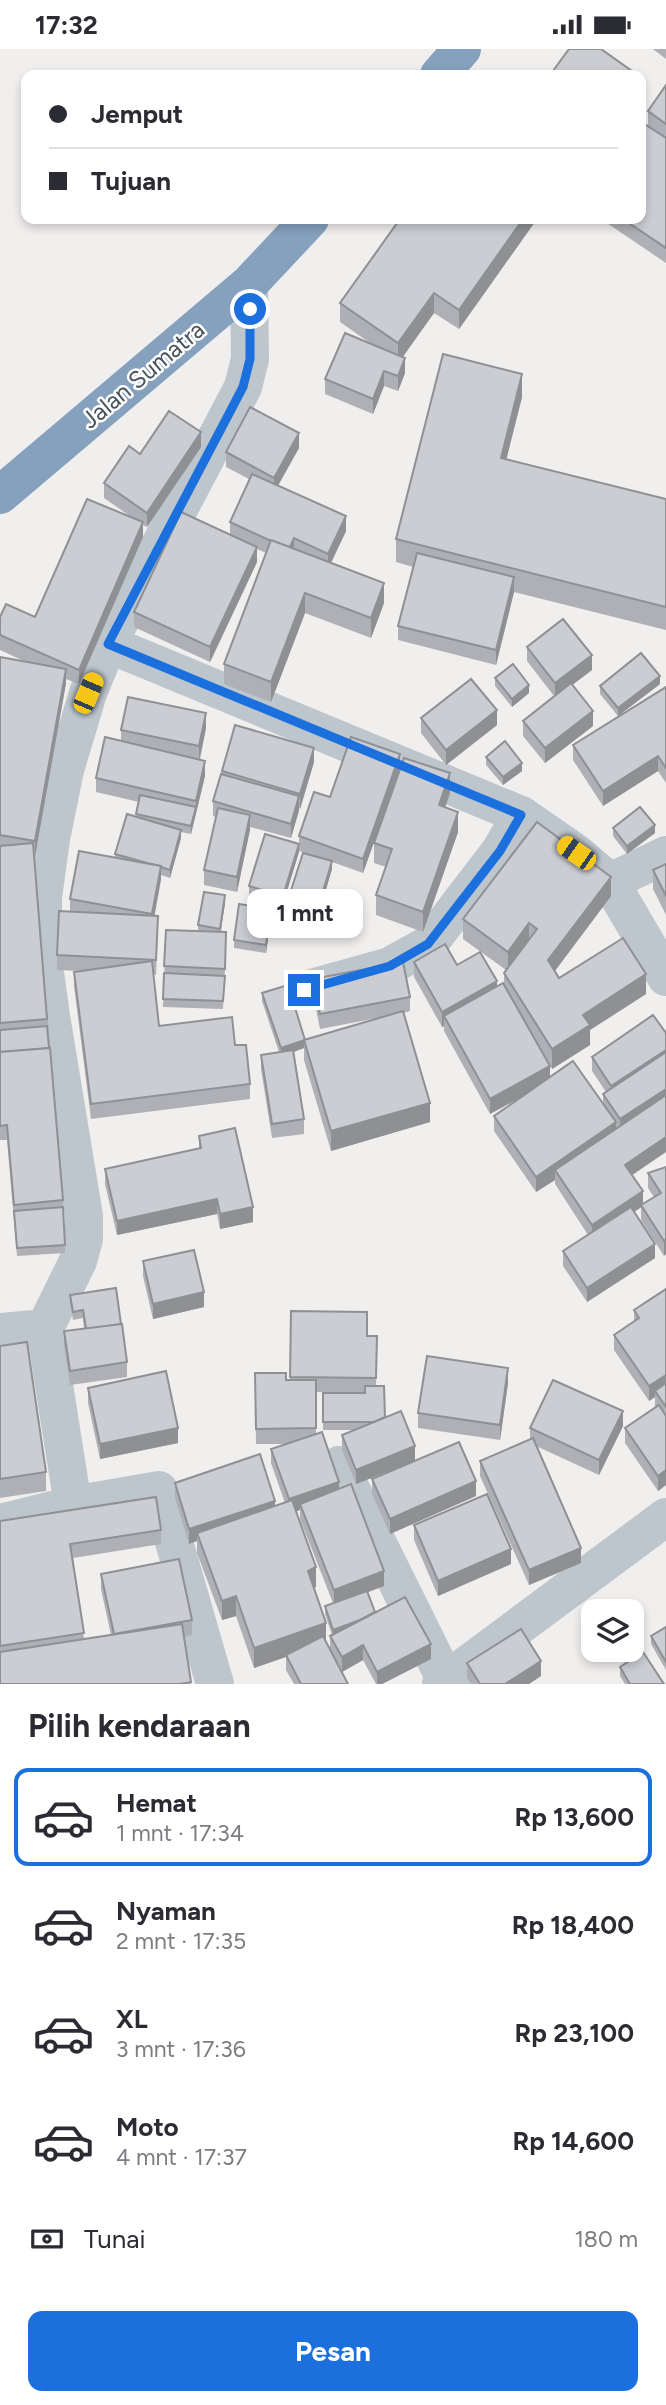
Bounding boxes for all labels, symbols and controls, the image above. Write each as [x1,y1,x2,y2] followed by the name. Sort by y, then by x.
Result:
[35,9,98,41] text: 17:32
[91,98,183,130] text: Jemput
[91,165,171,197] text: Tujuan
[234,293,266,325] route start
[75,315,210,434] street label: Jalan Sumatra
[71,670,106,716] car
[553,832,600,874] car
[246,888,362,937] callout: 1 mnt
[276,899,334,927] text: 1 mnt
[288,974,320,1006] route end
[581,1599,644,1662] map controls
[581,1599,644,1662] button: layers
[28,1707,251,1745] text: Pilih kendaraan
[32,1786,95,1849] icon: car
[116,1787,197,1819] text: Hemat
[515,1801,634,1833] text: Rp 13,600
[116,1819,244,1847] text: 1 mnt · 17:34
[32,1894,95,1957] icon: car
[116,1895,216,1927] text: Nyaman
[512,1909,634,1941] text: Rp 18,400
[116,1927,246,1955] text: 2 mnt · 17:35
[32,2002,95,2065] icon: car
[116,2003,148,2035] text: XL
[515,2017,634,2049] text: Rp 23,100
[116,2035,246,2063] text: 3 mnt · 17:36
[32,2110,95,2173] icon: car
[116,2111,179,2143] text: Moto
[513,2125,634,2157] text: Rp 14,600
[116,2143,247,2171] text: 4 mnt · 17:37
[28,2220,66,2258] icon: cash
[84,2223,145,2255] text: Tunai
[574,2225,638,2253] text: 180 m
[28,2311,638,2391] button: Pesan

